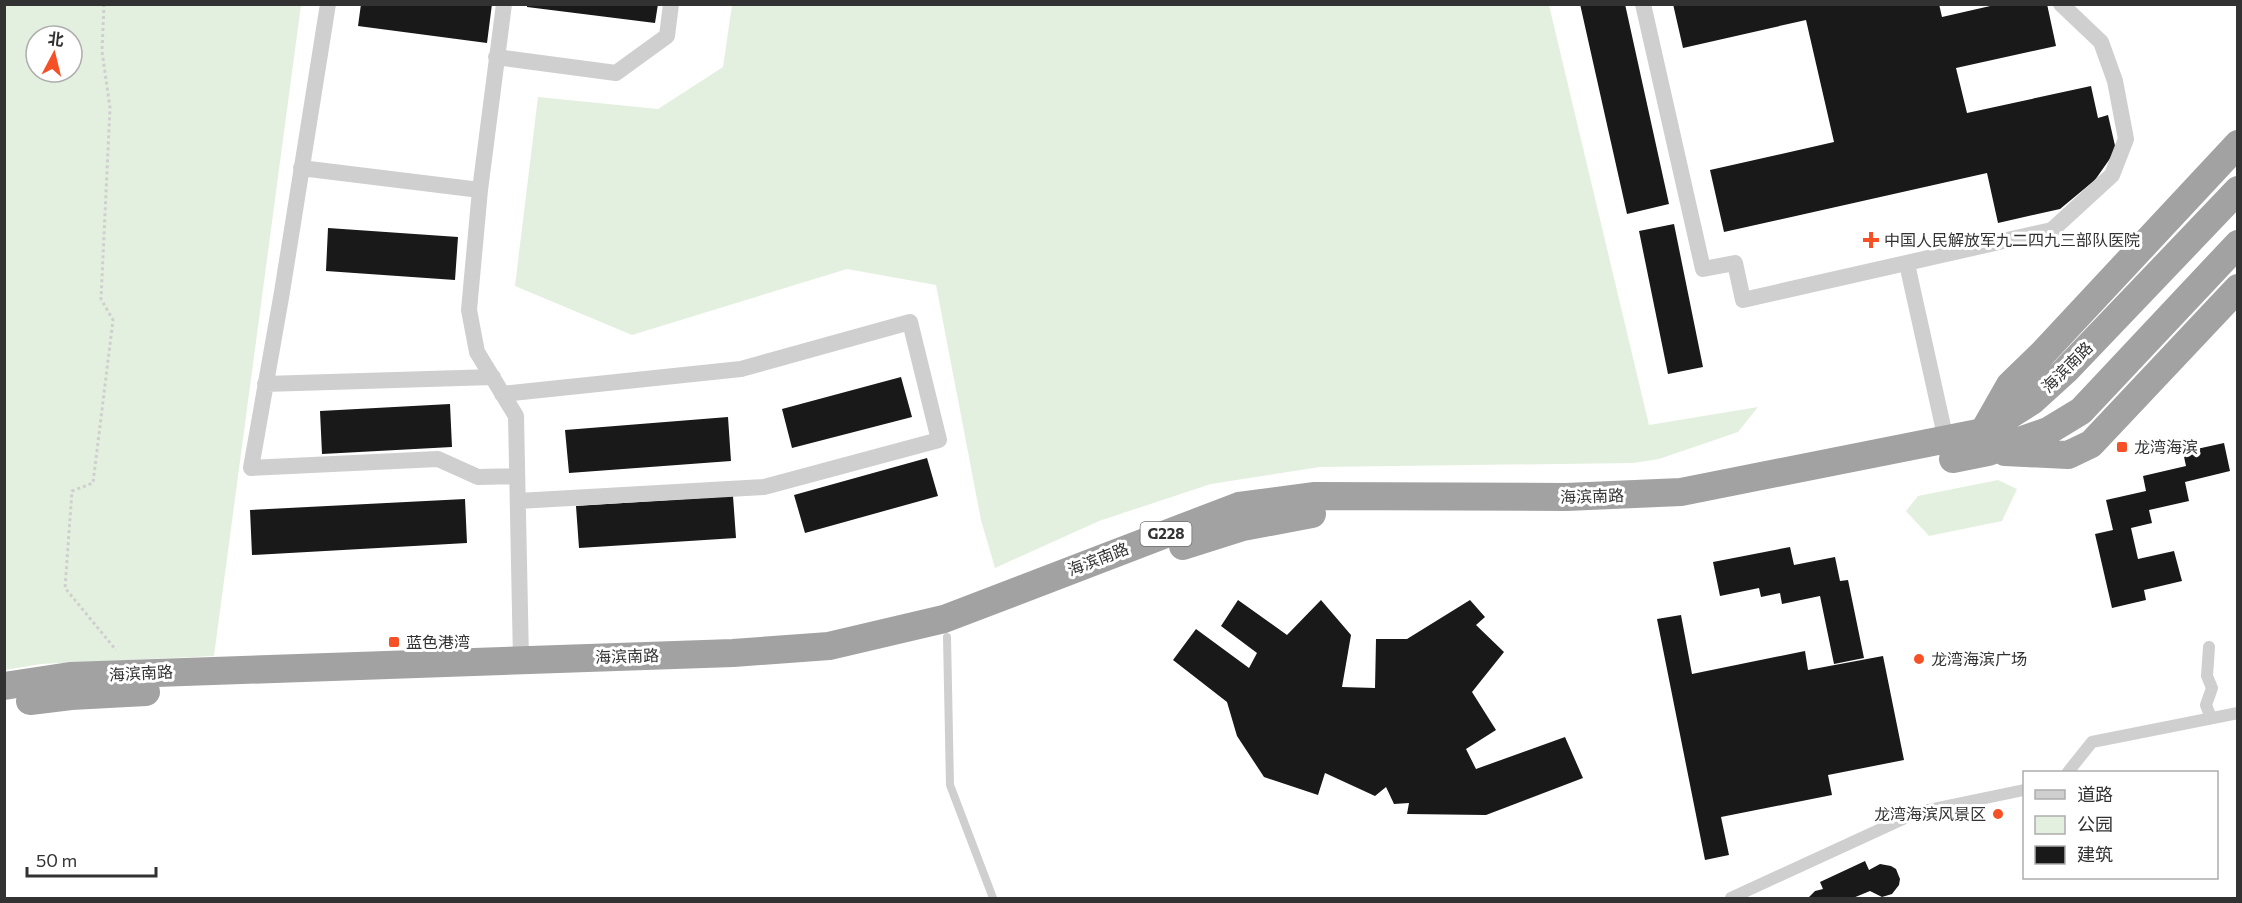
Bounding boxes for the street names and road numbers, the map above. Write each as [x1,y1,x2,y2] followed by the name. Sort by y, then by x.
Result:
[2037,337,2096,396] street label: 海滨南路
[1560,485,1624,506] street label: 海滨南路
[1140,522,1192,546] road number: G228
[1065,538,1131,579] street label: 海滨南路
[595,645,659,666] street label: 海滨南路
[109,661,173,684] street label: 海滨南路

